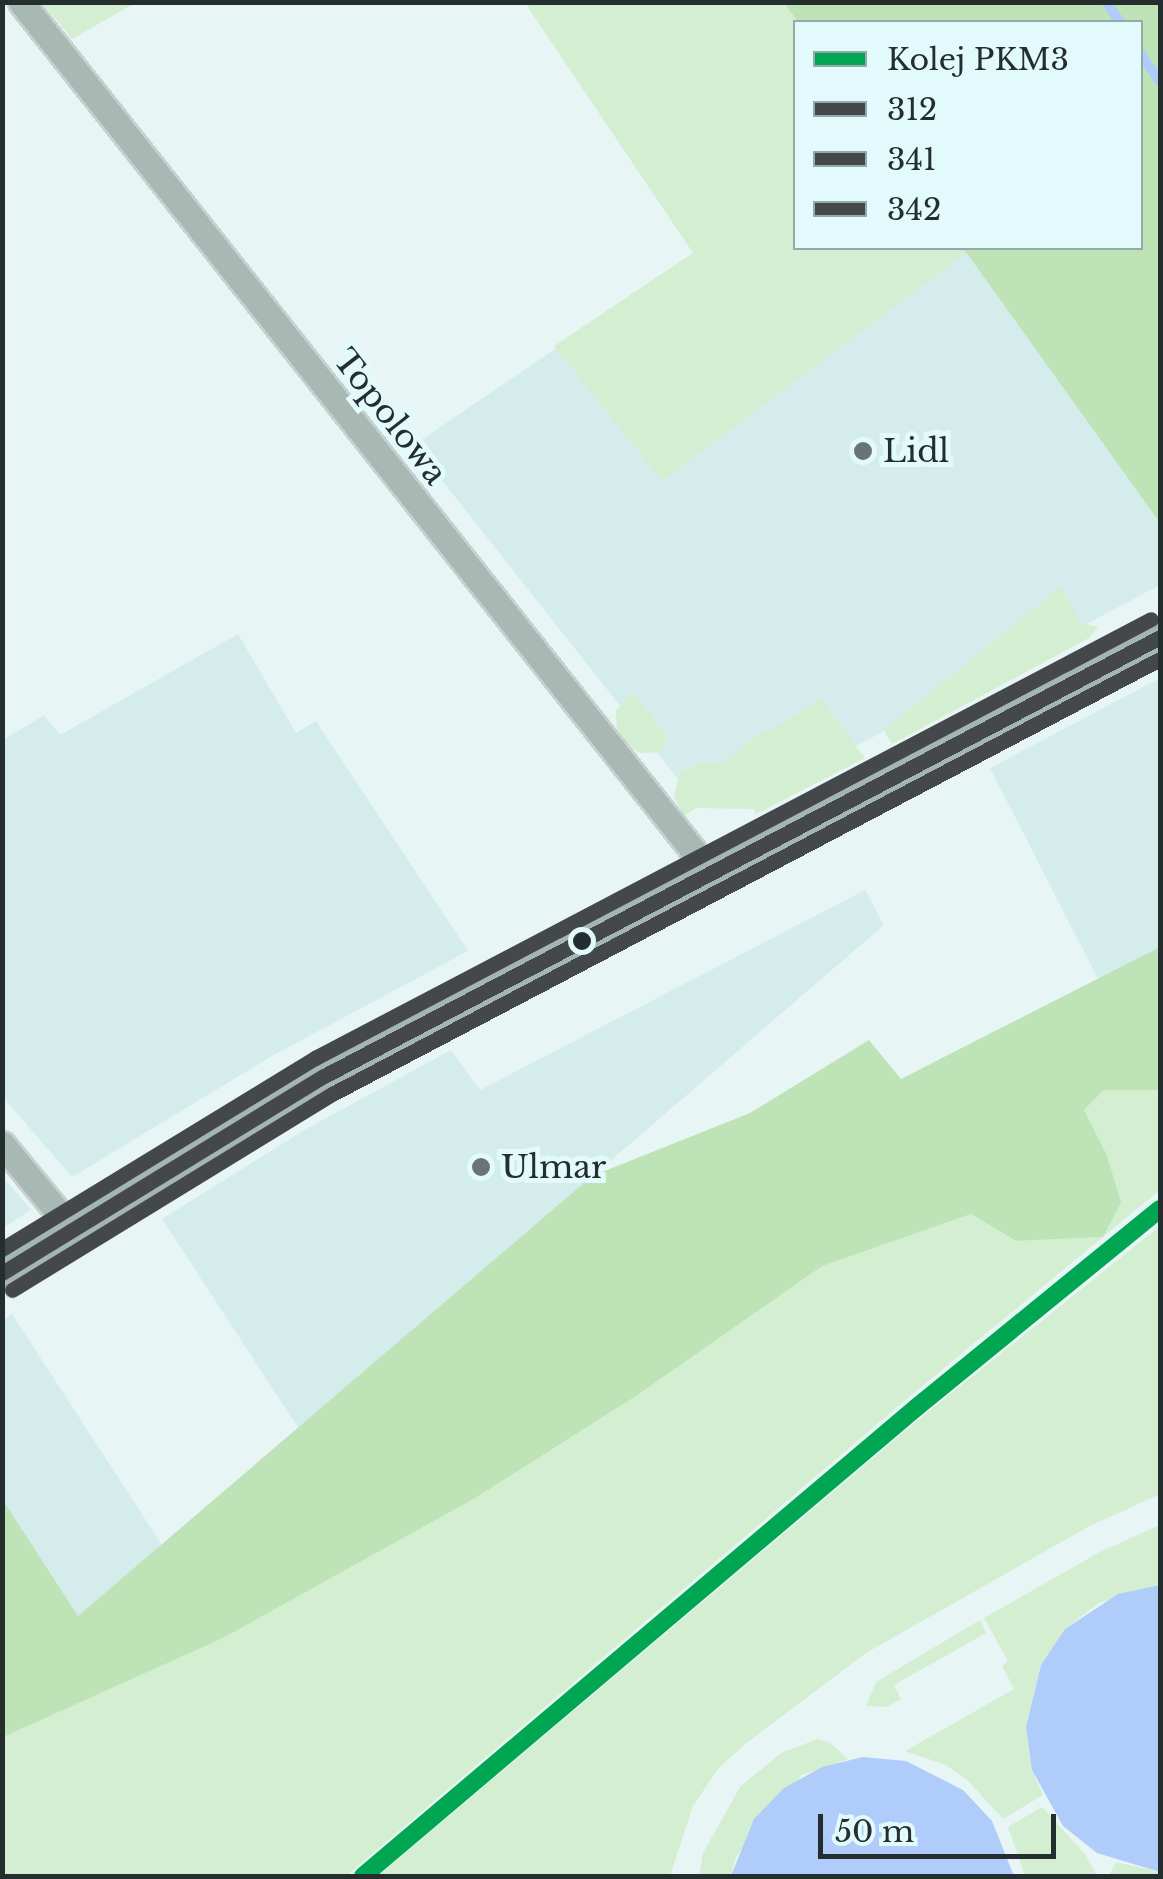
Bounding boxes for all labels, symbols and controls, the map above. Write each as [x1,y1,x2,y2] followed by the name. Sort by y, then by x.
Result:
[793,20,1143,250] legend
[887,41,1069,78] text: Kolej PKM3
[887,91,937,128] text: 312
[887,141,936,178] text: 341
[887,191,942,228] text: 342
[325,342,455,492] street label: Topolowa
[883,432,949,470] place label: Lidl
[852,440,874,462] marker: Lidl
[572,931,592,951] unlabelled marker
[501,1148,606,1186] place label: Ulmar
[470,1156,492,1178] marker: Ulmar
[823,1794,1060,1856] scale bar
[835,1813,914,1850] text: 50 m

